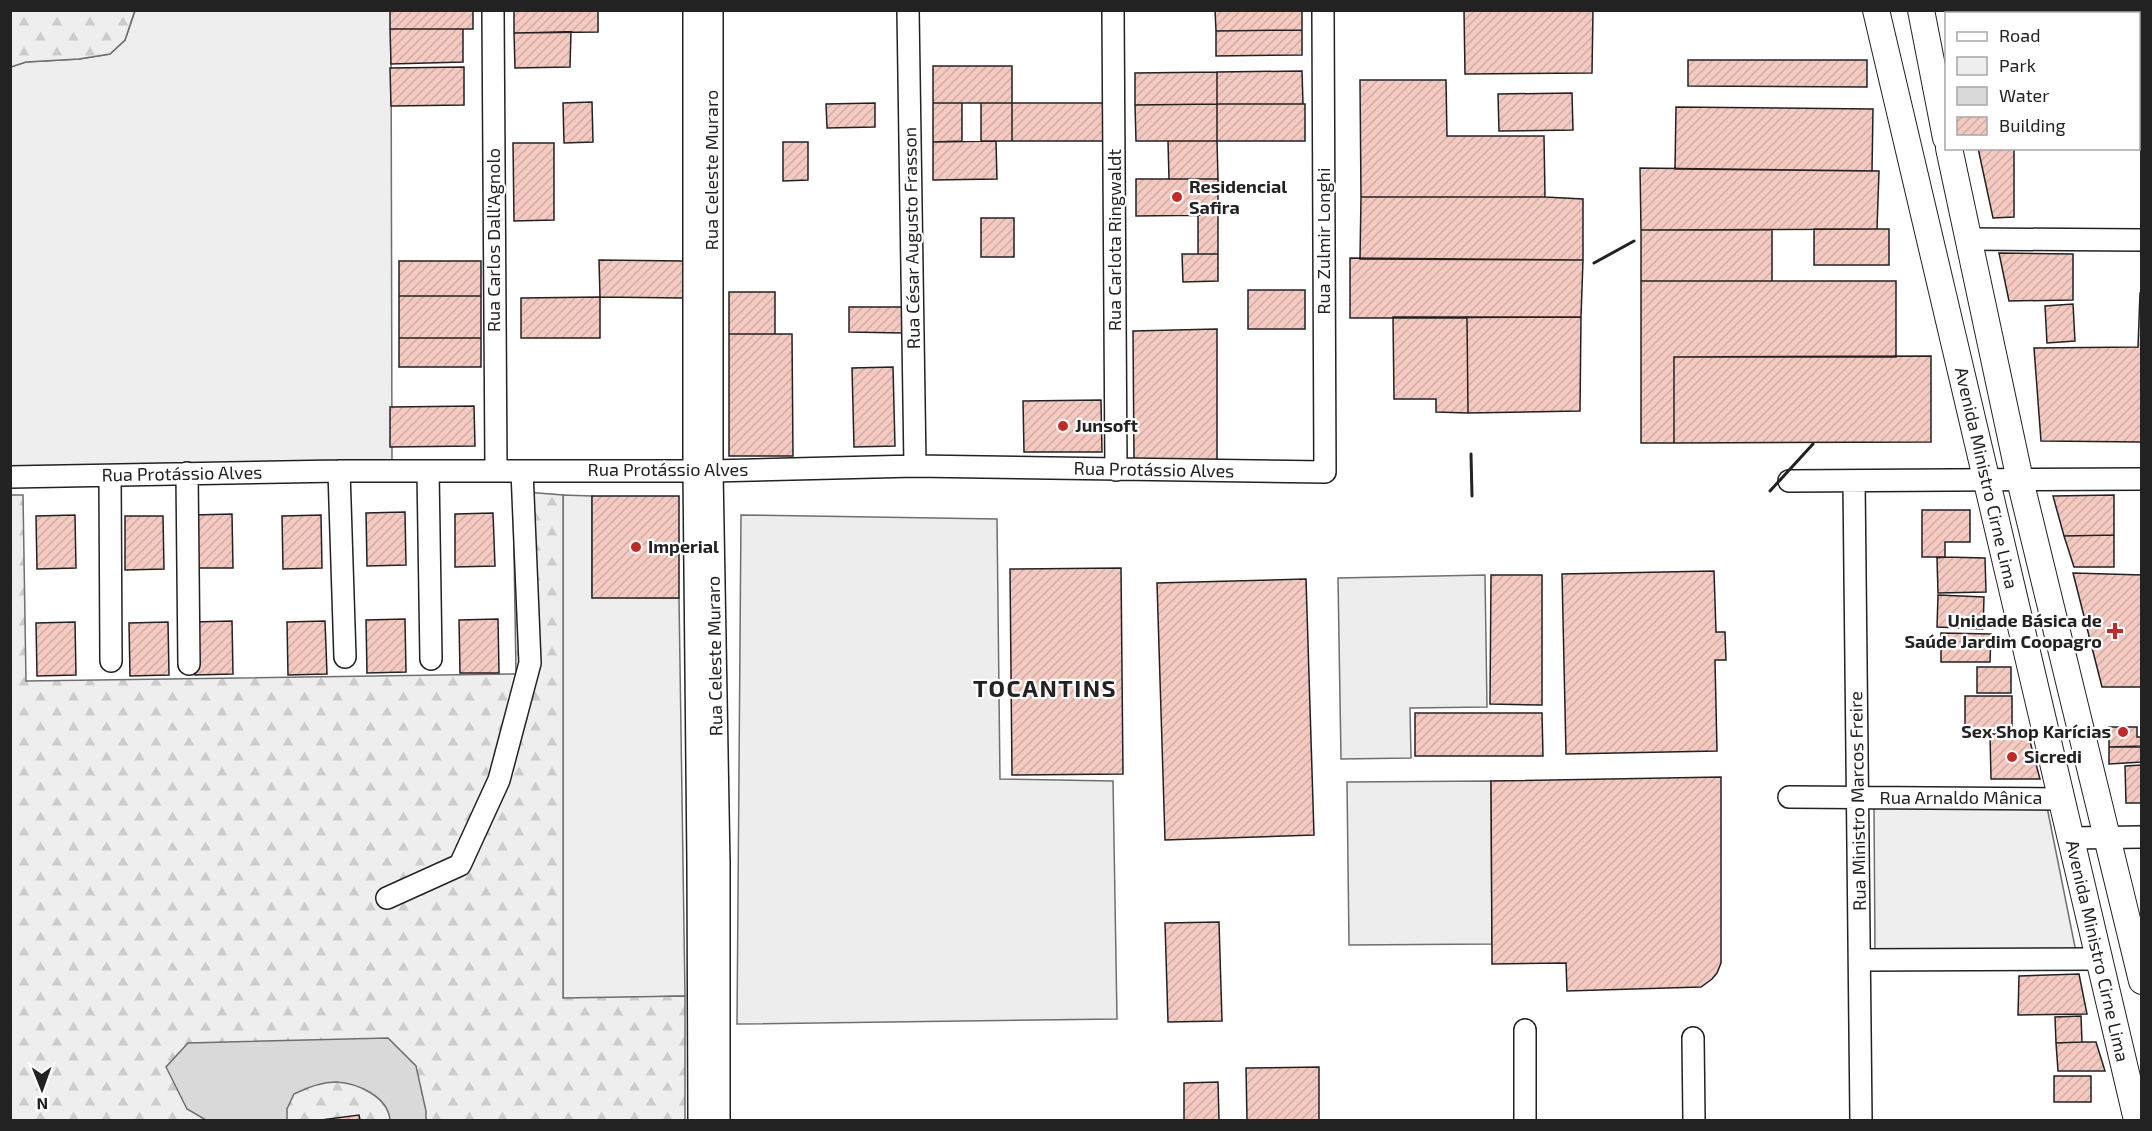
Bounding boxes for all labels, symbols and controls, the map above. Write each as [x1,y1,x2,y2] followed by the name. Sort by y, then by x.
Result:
[1945,12,2140,150] legend
[1999,24,2040,46] text: Road
[1999,54,2036,76] text: Park
[1999,84,2049,106] text: Water
[700,90,722,250] street label: Rua Celeste Muraro
[1999,114,2066,136] text: Building
[898,127,924,349] street label: Rua César Augusto Frasson
[482,148,504,332] street label: Rua Carlos Dall'Agnolo
[1103,149,1125,331] street label: Rua Carlota Ringwaldt
[1312,167,1334,315] street label: Rua Zulmir Longhi
[1189,175,1287,218] place label: Residencial Safira
[1170,190,1184,204] marker: Residencial Safira
[1951,365,2023,591] street label: Avenida Ministro Cirne Lima
[1075,414,1139,436] place label: Junsoft
[1056,419,1070,433] marker: Junsoft
[1073,457,1235,481] street label: Rua Protássio Alves
[588,458,748,480] street label: Rua Protássio Alves
[101,461,263,485] street label: Rua Protássio Alves
[648,535,719,557] place label: Imperial
[629,540,643,554] marker: Imperial
[702,576,726,736] street label: Rua Celeste Muraro
[1905,609,2102,652] place label: Unidade Básica de Saúde Jardim Coopagro
[2106,622,2124,640] marker: Unidade Básica de Saúde Jardim Coopagro
[973,673,1117,702] district label: TOCANTINS
[1844,691,1870,911] street label: Rua Ministro Marcos Freire
[1961,720,2111,742] place label: Sex Shop Karícias
[2116,725,2130,739] marker: Sex Shop Karícias
[2024,745,2082,767] place label: Sicredi
[2005,750,2019,764] marker: Sicredi
[1880,786,2042,808] street label: Rua Arnaldo Mânica
[2062,838,2134,1064] street label: Avenida Ministro Cirne Lima
[12,1059,72,1119] north arrow
[36,1095,48,1114] text: N

